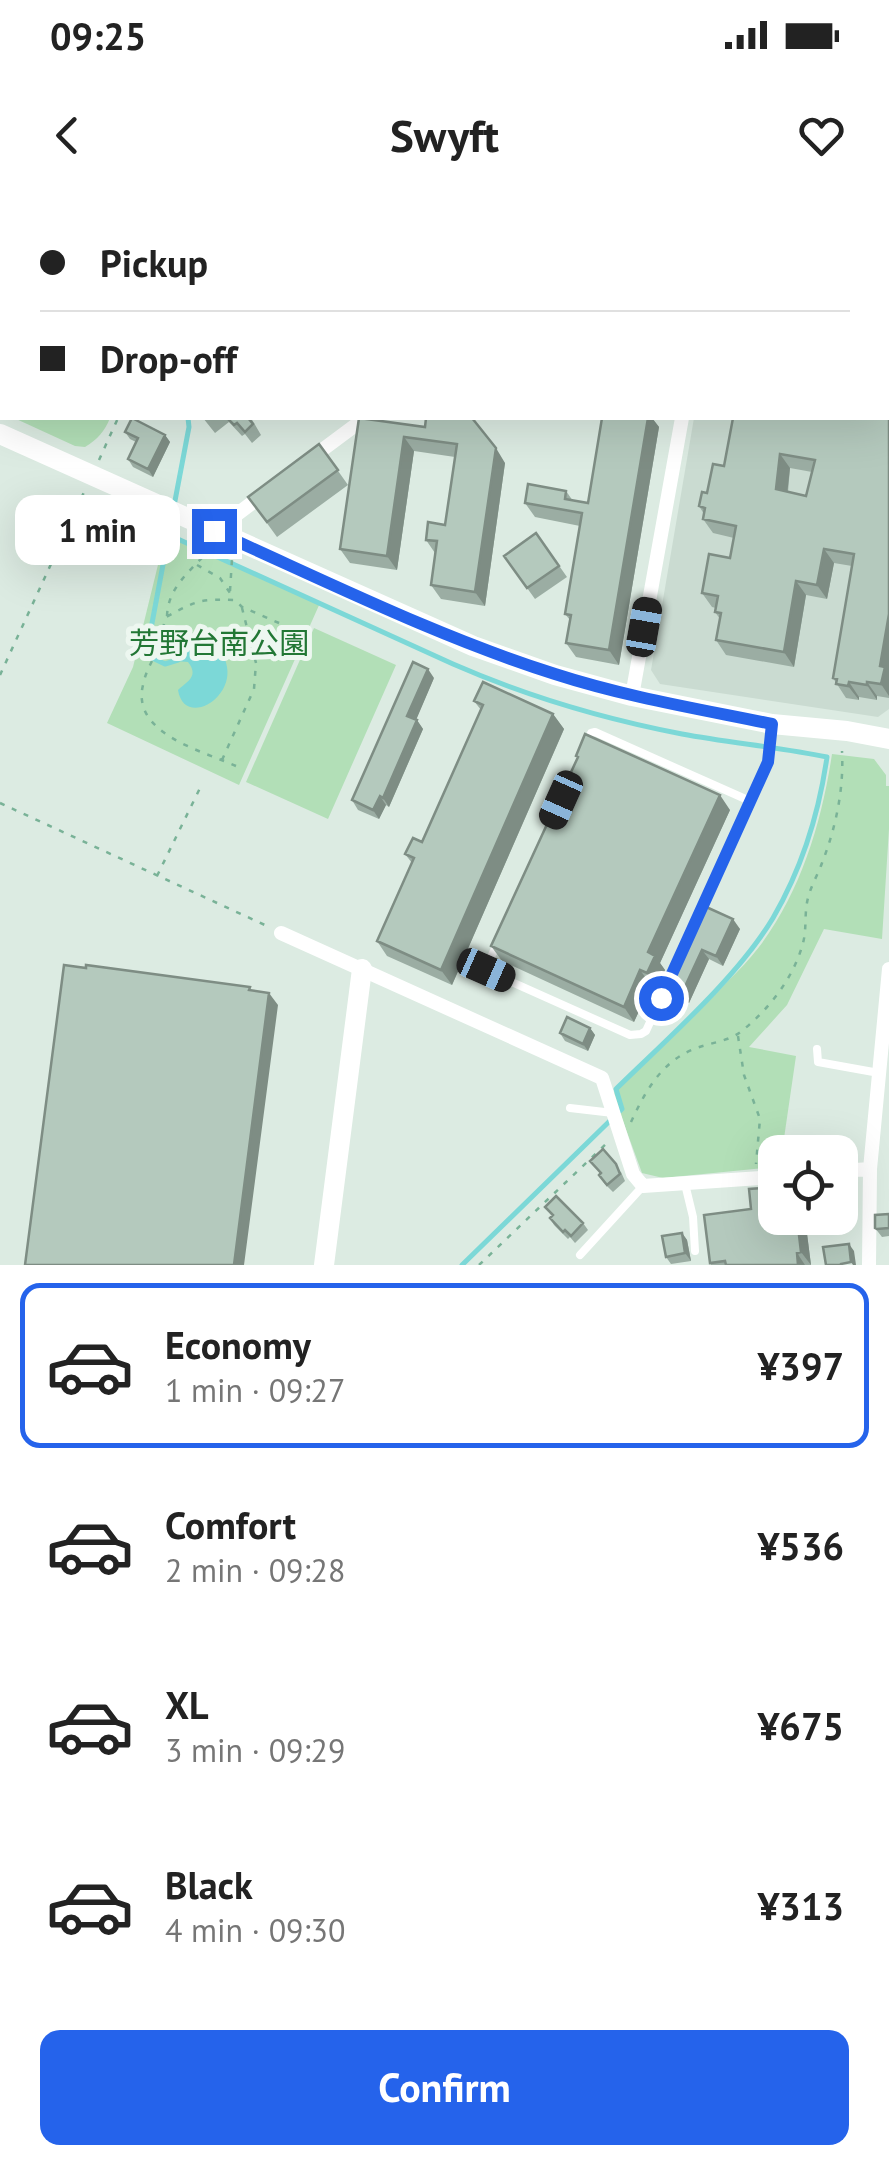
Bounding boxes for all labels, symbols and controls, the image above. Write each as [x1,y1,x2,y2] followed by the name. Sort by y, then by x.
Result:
[50,11,146,60] text: 09:25
[390,106,499,164] text: Swyft
[40,108,95,163] icon: back
[794,108,849,163] icon: heart
[100,238,208,287] text: Pickup
[100,334,237,383] text: Drop-off
[14,496,179,566] callout: 1 min
[58,509,137,551] text: 1 min
[192,509,237,554] route end
[624,595,664,659] car
[129,623,309,662] park label: 芳野台南公園
[535,766,587,834] car
[452,944,520,996] car
[639,976,684,1021] route start
[758,1135,858,1235] map controls
[758,1135,858,1235] button: locate
[165,1320,311,1369] text: Economy
[45,1321,135,1411] icon: car
[758,1341,844,1390] text: ¥397
[165,1369,345,1411] text: 1 min · 09:27
[165,1500,296,1549] text: Comfort
[45,1501,135,1591] icon: car
[758,1521,844,1570] text: ¥536
[165,1549,345,1591] text: 2 min · 09:28
[165,1680,209,1729] text: XL
[45,1681,135,1771] icon: car
[758,1701,844,1750] text: ¥675
[165,1729,345,1771] text: 3 min · 09:29
[165,1860,253,1909] text: Black
[45,1861,135,1951] icon: car
[758,1881,844,1930] text: ¥313
[165,1909,345,1951] text: 4 min · 09:30
[40,2030,849,2145] button: Confirm

